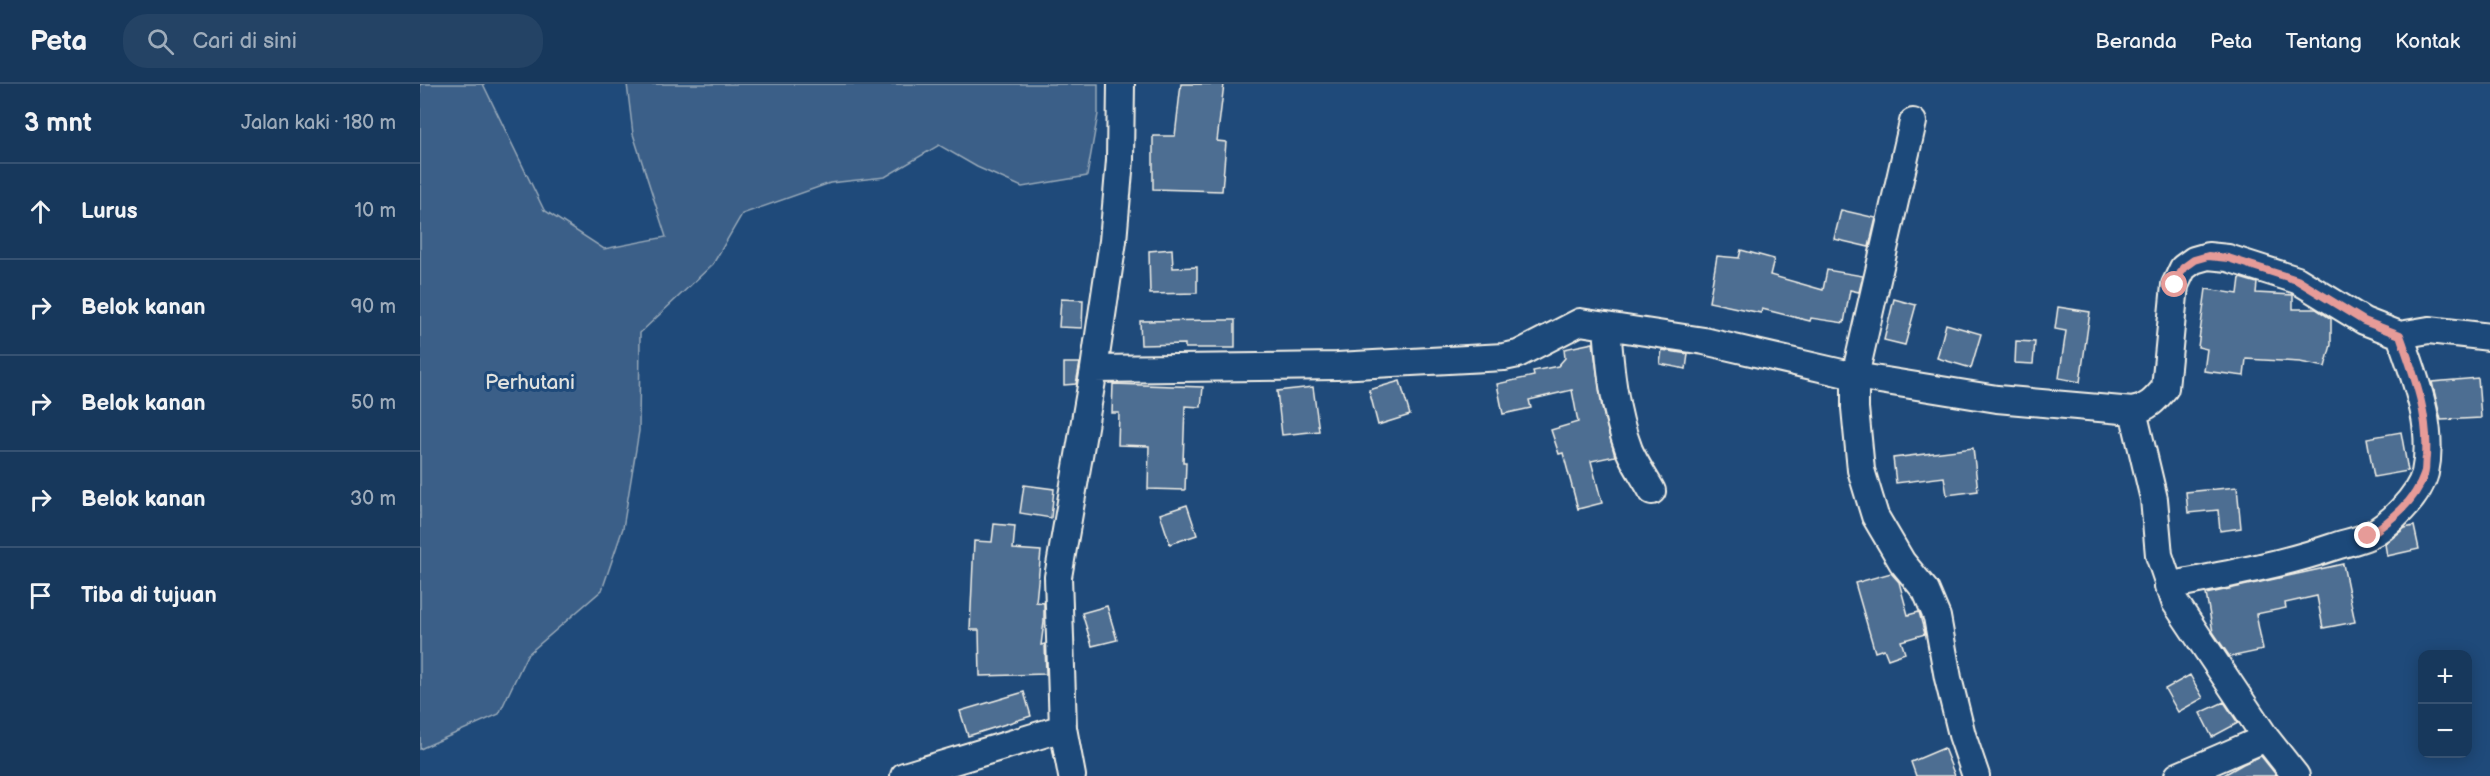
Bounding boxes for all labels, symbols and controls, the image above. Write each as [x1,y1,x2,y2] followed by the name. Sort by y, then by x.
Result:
[123,14,543,68] search box
[30,25,87,58] text: Peta
[144,25,177,58] icon: search
[192,28,297,55] text: Cari di sini
[2095,29,2177,54] text: Beranda
[2210,29,2253,54] text: Peta
[2286,29,2362,54] text: Tentang
[2395,29,2460,54] text: Kontak
[24,108,92,139] text: 3 mnt
[241,111,396,135] text: Jalan kaki · 180 m
[24,195,57,228] icon: ahead
[81,198,137,225] text: Lurus
[355,199,396,223] text: 10 m
[2161,271,2187,297] route start
[24,291,57,324] icon: right
[81,294,206,321] text: Belok kanan
[351,295,396,319] text: 90 m
[485,370,575,395] park label: Perhutani
[24,387,57,420] icon: right
[81,390,206,417] text: Belok kanan
[351,391,396,415] text: 50 m
[24,483,57,516] icon: right
[81,486,206,513] text: Belok kanan
[350,487,396,511] text: 30 m
[2354,522,2380,548] route end
[24,579,57,612] icon: arrive
[81,582,217,609] text: Tiba di tujuan
[2418,650,2472,758] map controls
[2418,650,2472,704] button: +
[2418,704,2472,758] button: −

